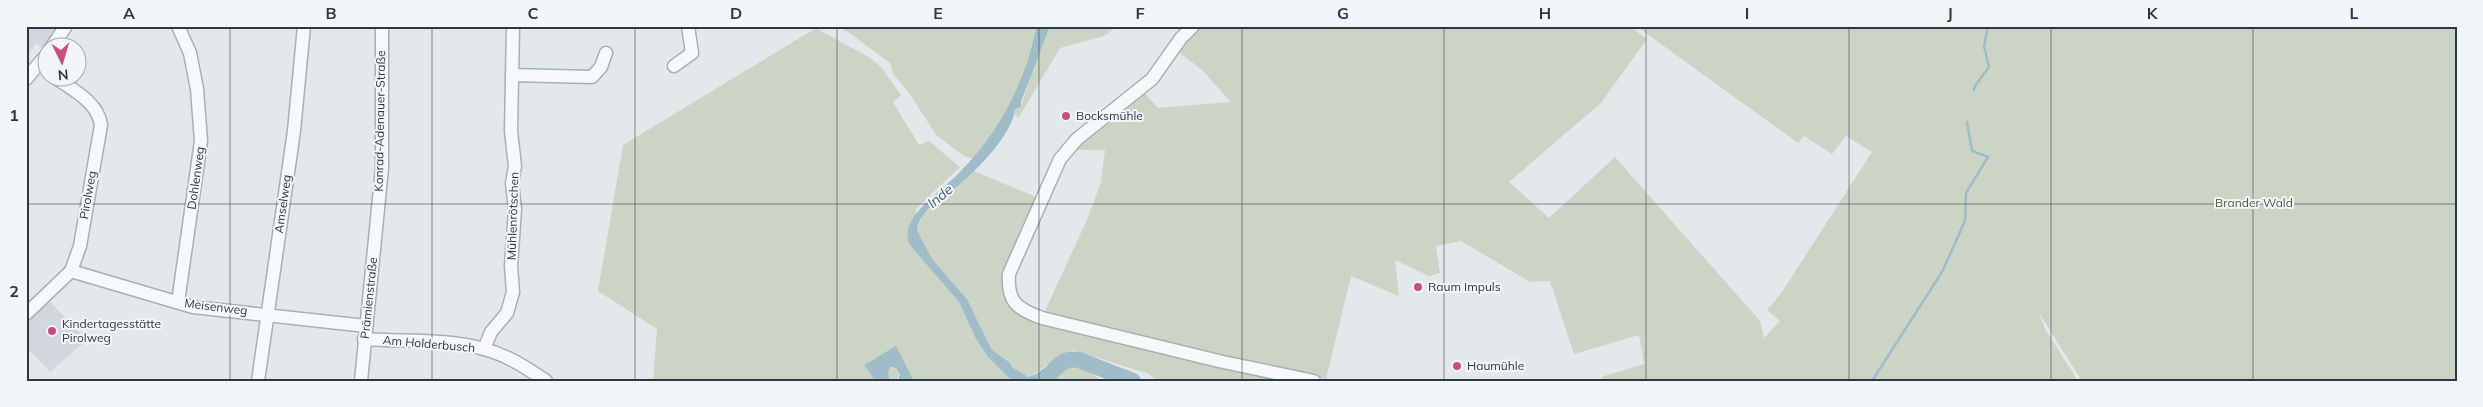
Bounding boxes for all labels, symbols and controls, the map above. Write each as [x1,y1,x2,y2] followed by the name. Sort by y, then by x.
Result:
[123,3,135,23] text: A
[325,3,337,23] text: B
[528,3,539,23] text: C
[730,3,742,23] text: D
[933,3,943,23] text: E
[1135,3,1145,23] text: F
[1337,3,1349,23] text: G
[1539,3,1551,23] text: H
[1745,3,1749,23] text: I
[1947,3,1953,23] text: J
[2147,3,2159,23] text: K
[2350,3,2359,23] text: L
[38,38,88,88] north arrow
[371,50,388,192] street label: Konrad-Adenauer-Straße
[57,66,69,84] text: N
[9,105,19,125] text: 1
[1076,108,1143,123] place label: Bocksmühle
[1060,110,1072,122] marker: Bocksmühle
[184,146,207,210] street label: Dohlenweg
[76,170,99,220] street label: Pirolweg
[503,172,522,260] street label: Mühlenrötschen
[271,174,294,234] street label: Amselweg
[924,180,957,212] water label: Inde
[2215,195,2293,210] park label: Brander Wald
[357,256,380,339] street label: Prämienstraße
[1428,279,1501,294] place label: Raum Impuls
[9,281,19,301] text: 2
[1412,281,1424,293] marker: Raum Impuls
[184,295,248,318] street label: Meisenweg
[62,316,161,345] place label: Kindertagesstätte Pirolweg
[46,325,58,337] marker: Kindertagesstätte Pirolweg
[382,332,476,355] street label: Am Holderbusch
[1467,358,1524,373] place label: Haumühle
[1451,360,1463,372] marker: Haumühle

